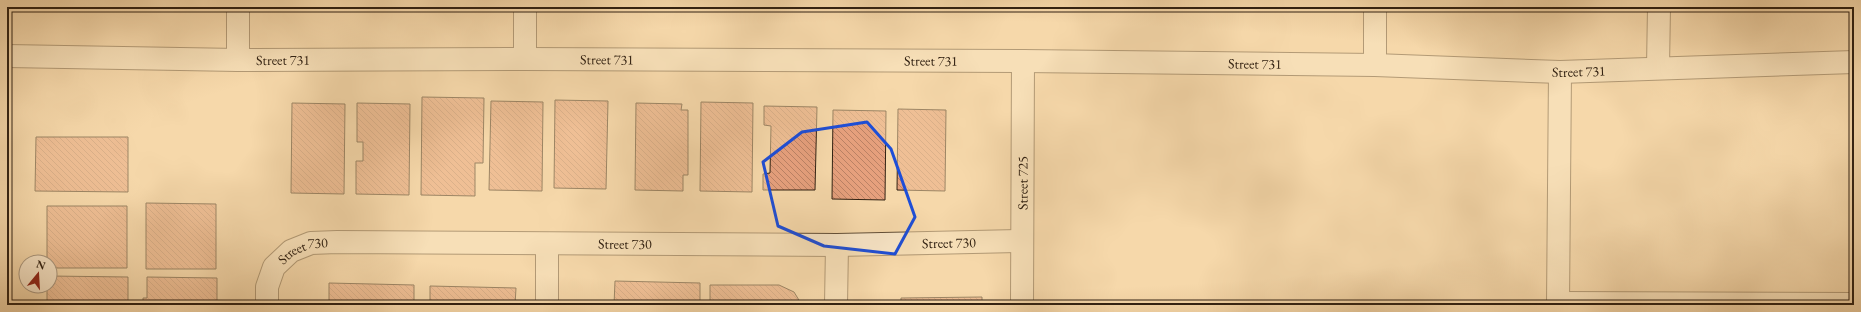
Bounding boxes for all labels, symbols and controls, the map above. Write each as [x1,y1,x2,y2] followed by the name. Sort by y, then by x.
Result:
[580,50,634,68] street label: Street 731
[256,51,310,69] street label: Street 731
[904,52,958,70] street label: Street 731
[1228,54,1282,73] street label: Street 731
[1552,61,1606,81] street label: Street 731
[1013,156,1032,210] street label: Street 725
[274,233,328,268] street label: Street 730
[922,233,976,252] street label: Street 730
[598,235,652,253] street label: Street 730
[18,254,58,294] north arrow
[35,256,48,273] text: N

